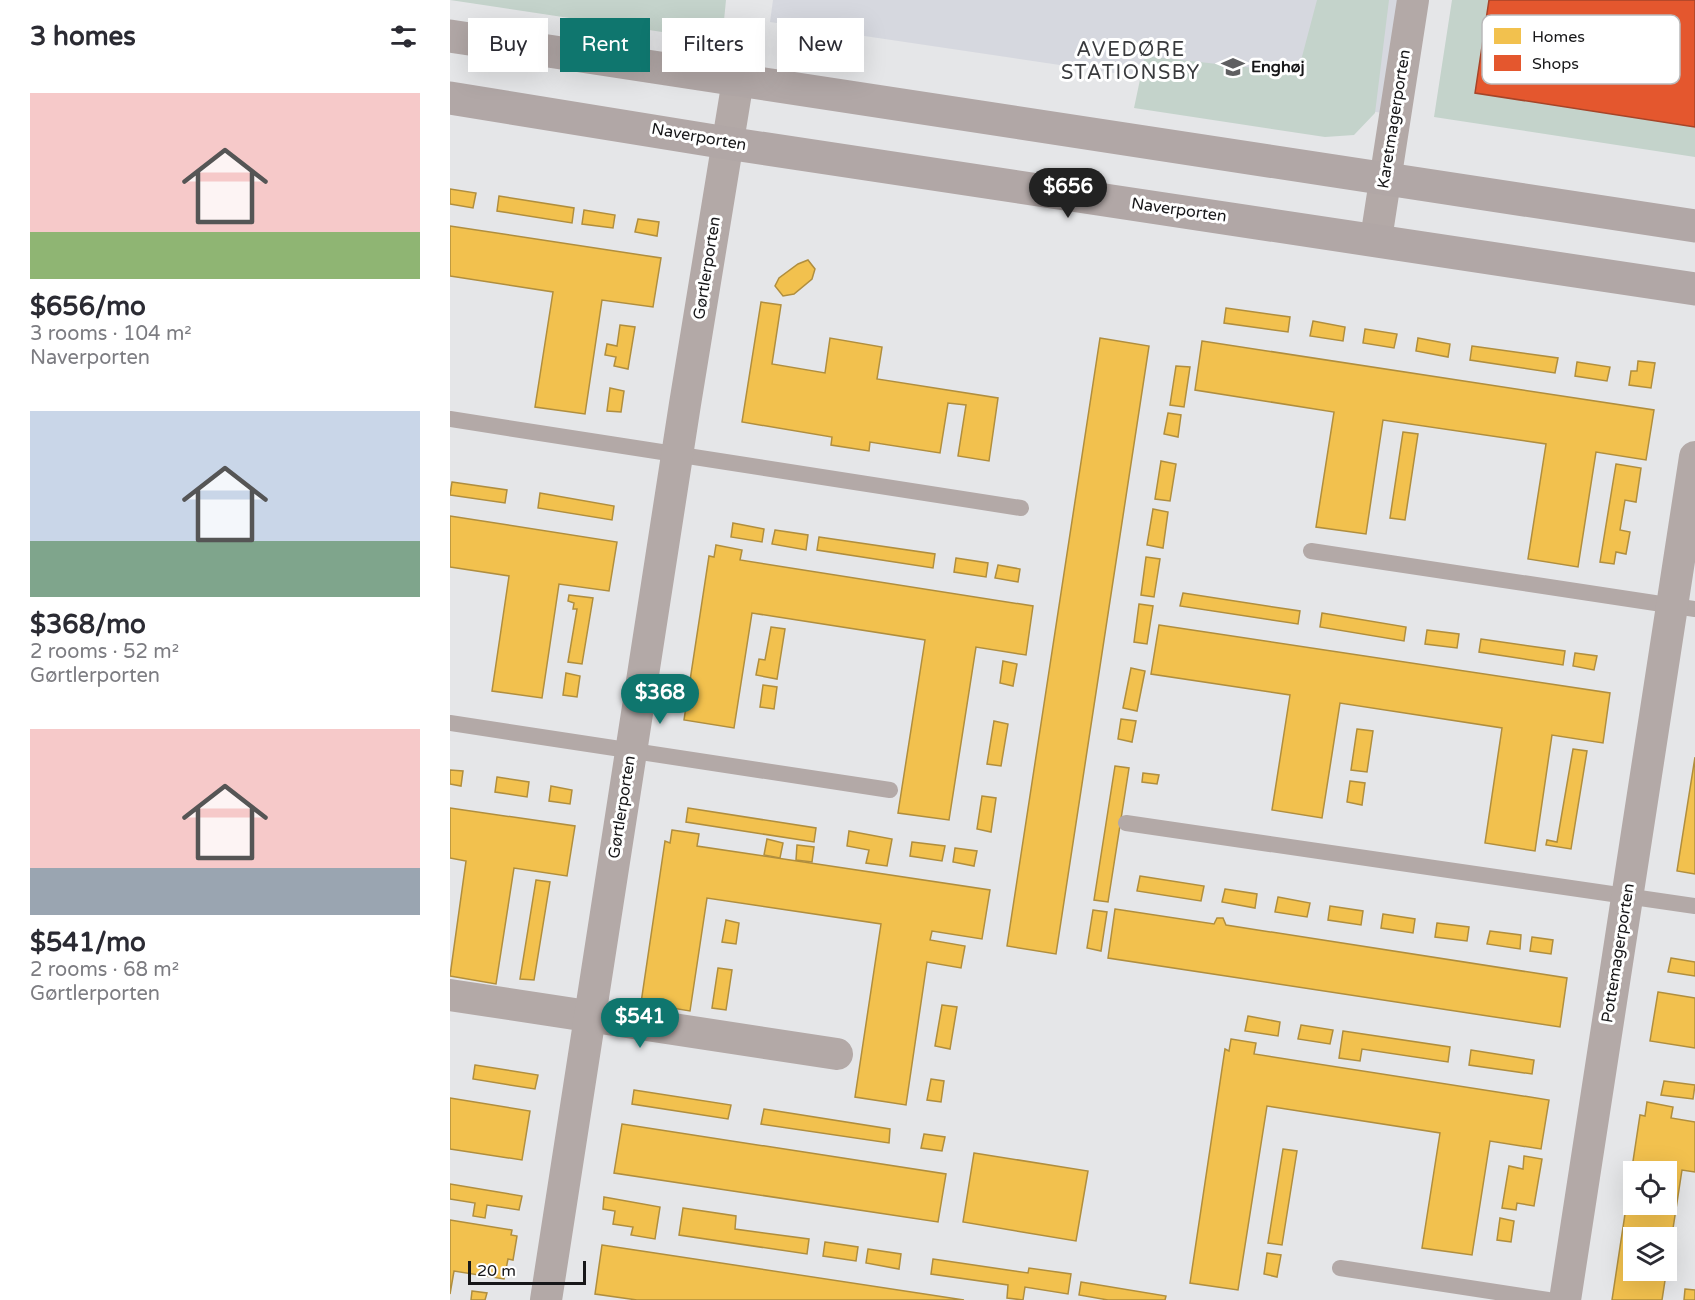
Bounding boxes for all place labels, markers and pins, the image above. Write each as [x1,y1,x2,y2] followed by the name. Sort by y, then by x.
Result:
[1220,54,1246,80] school or university icon: Enghøj
[1251,57,1304,77] place label: Enghøj
[1032,168,1104,219] pin: $656
[624,674,696,725] pin: $368
[604,998,676,1049] pin: $541

